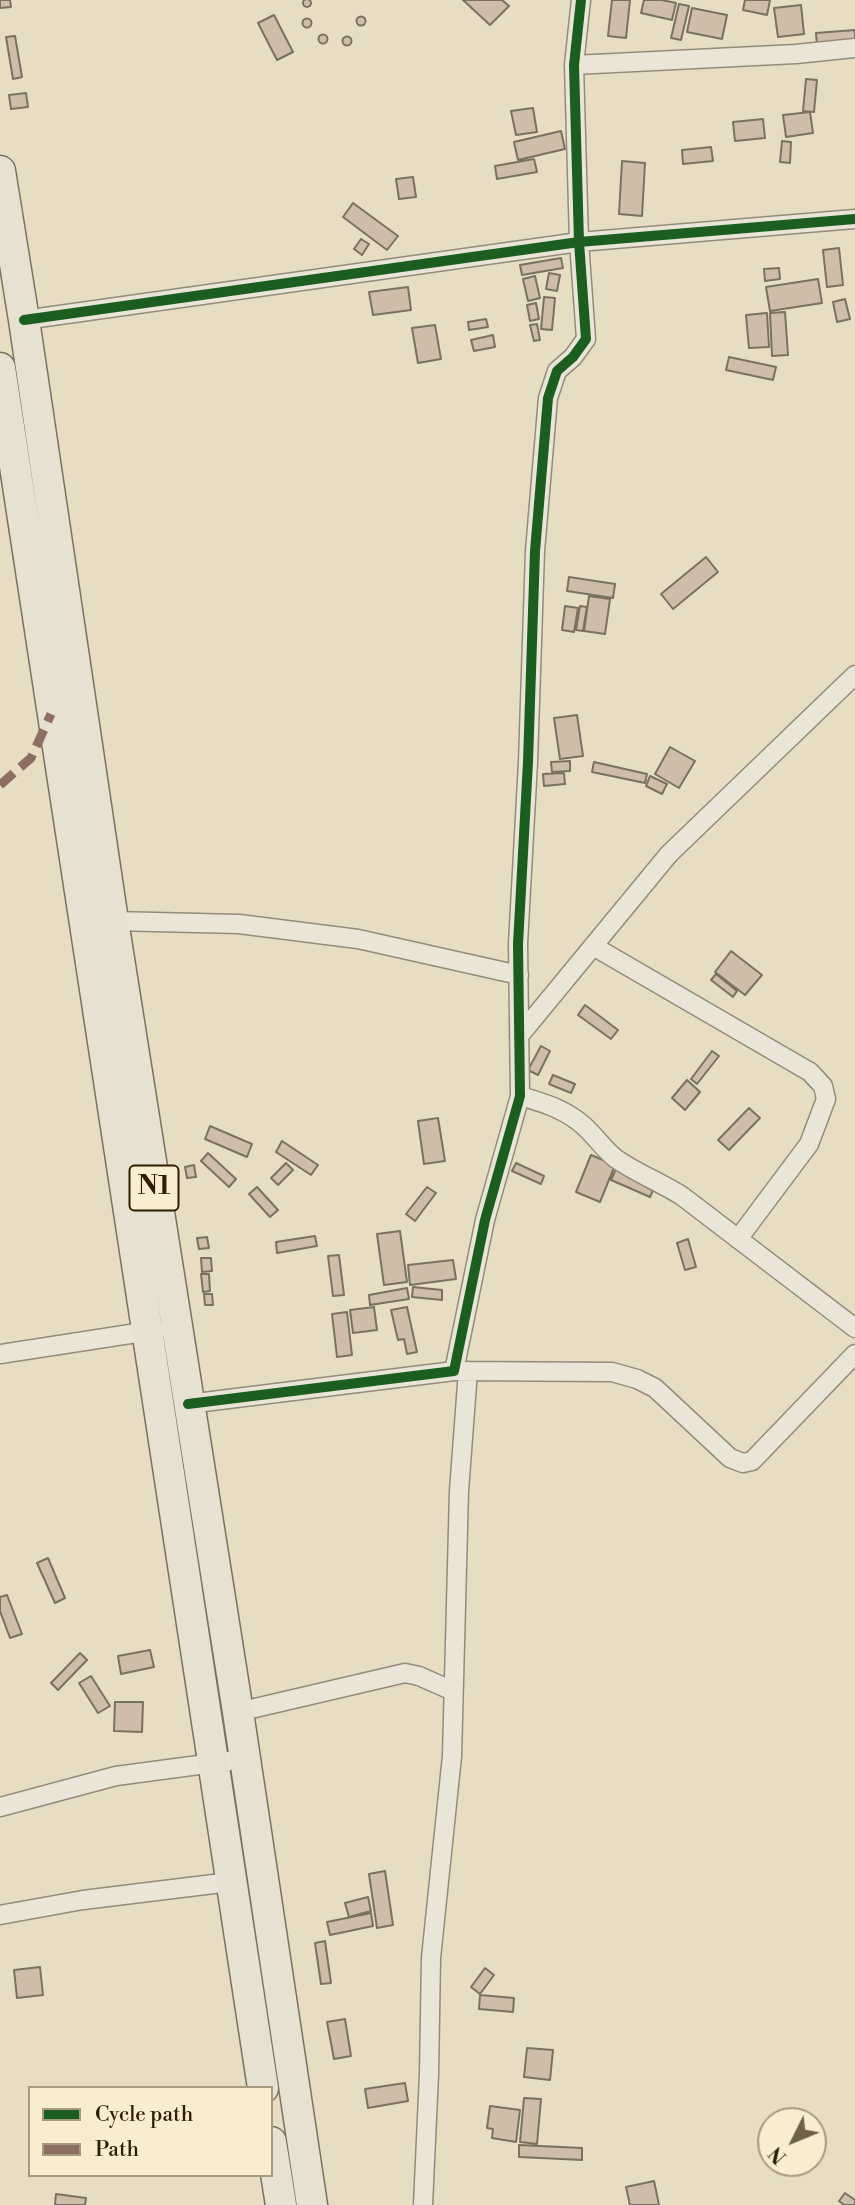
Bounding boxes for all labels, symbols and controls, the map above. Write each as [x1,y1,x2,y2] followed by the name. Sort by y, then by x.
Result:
[130,1166,178,1210] road number: N1
[28,2086,273,2177] legend
[95,2102,193,2128] text: Cycle path
[757,2107,827,2177] north arrow
[95,2137,139,2163] text: Path
[764,2141,792,2169] text: N

